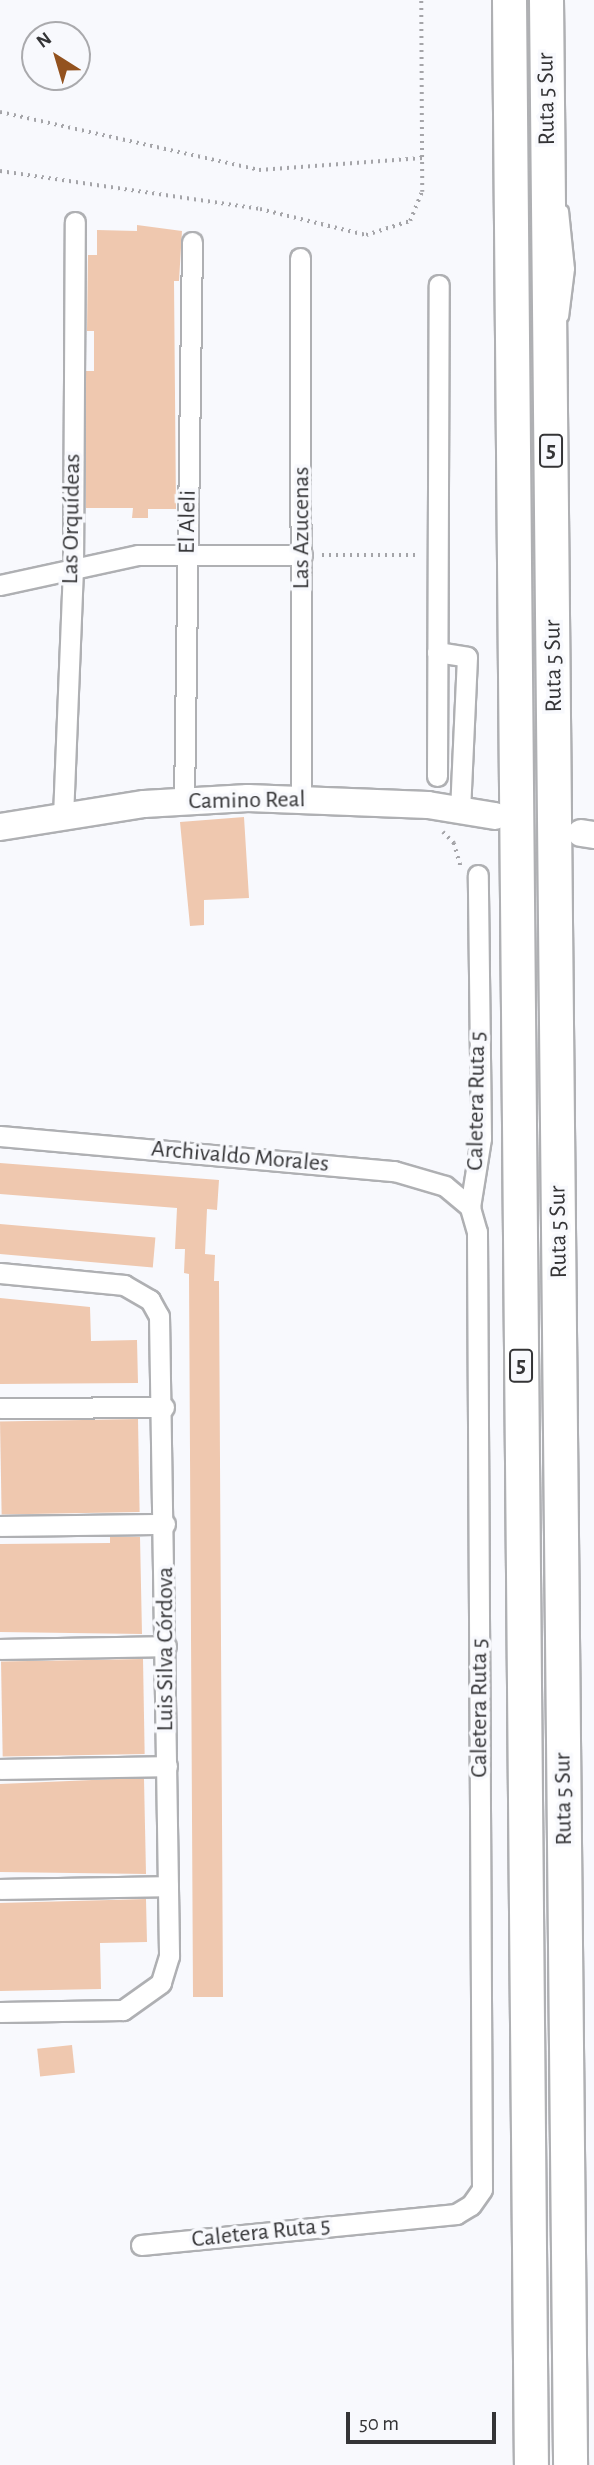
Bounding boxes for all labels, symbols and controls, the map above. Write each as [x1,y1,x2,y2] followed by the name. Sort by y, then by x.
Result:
[21,21,91,91] north arrow
[33,29,55,52] text: N
[532,52,562,146] street label: Ruta 5 Sur
[539,432,563,471] road number: 5
[56,453,88,585] street label: Las Orquídeas
[288,467,316,589] street label: Las Azucenas
[173,490,203,554] street label: El Aleli
[539,619,569,713] street label: Ruta 5 Sur
[188,786,306,816] street label: Camino Real
[461,1031,493,1171] street label: Caletera Ruta 5
[150,1135,330,1179] street label: Archivaldo Morales
[544,1185,574,1279] street label: Ruta 5 Sur
[509,1346,533,1386] road number: 5
[152,1567,180,1731] street label: Luis Silva Córdova
[466,1638,494,1778] street label: Caletera Ruta 5
[549,1752,579,1846] street label: Ruta 5 Sur
[190,2211,332,2255] street label: Caletera Ruta 5
[349,2398,500,2442] scale bar
[359,2413,399,2434] text: 50 m

